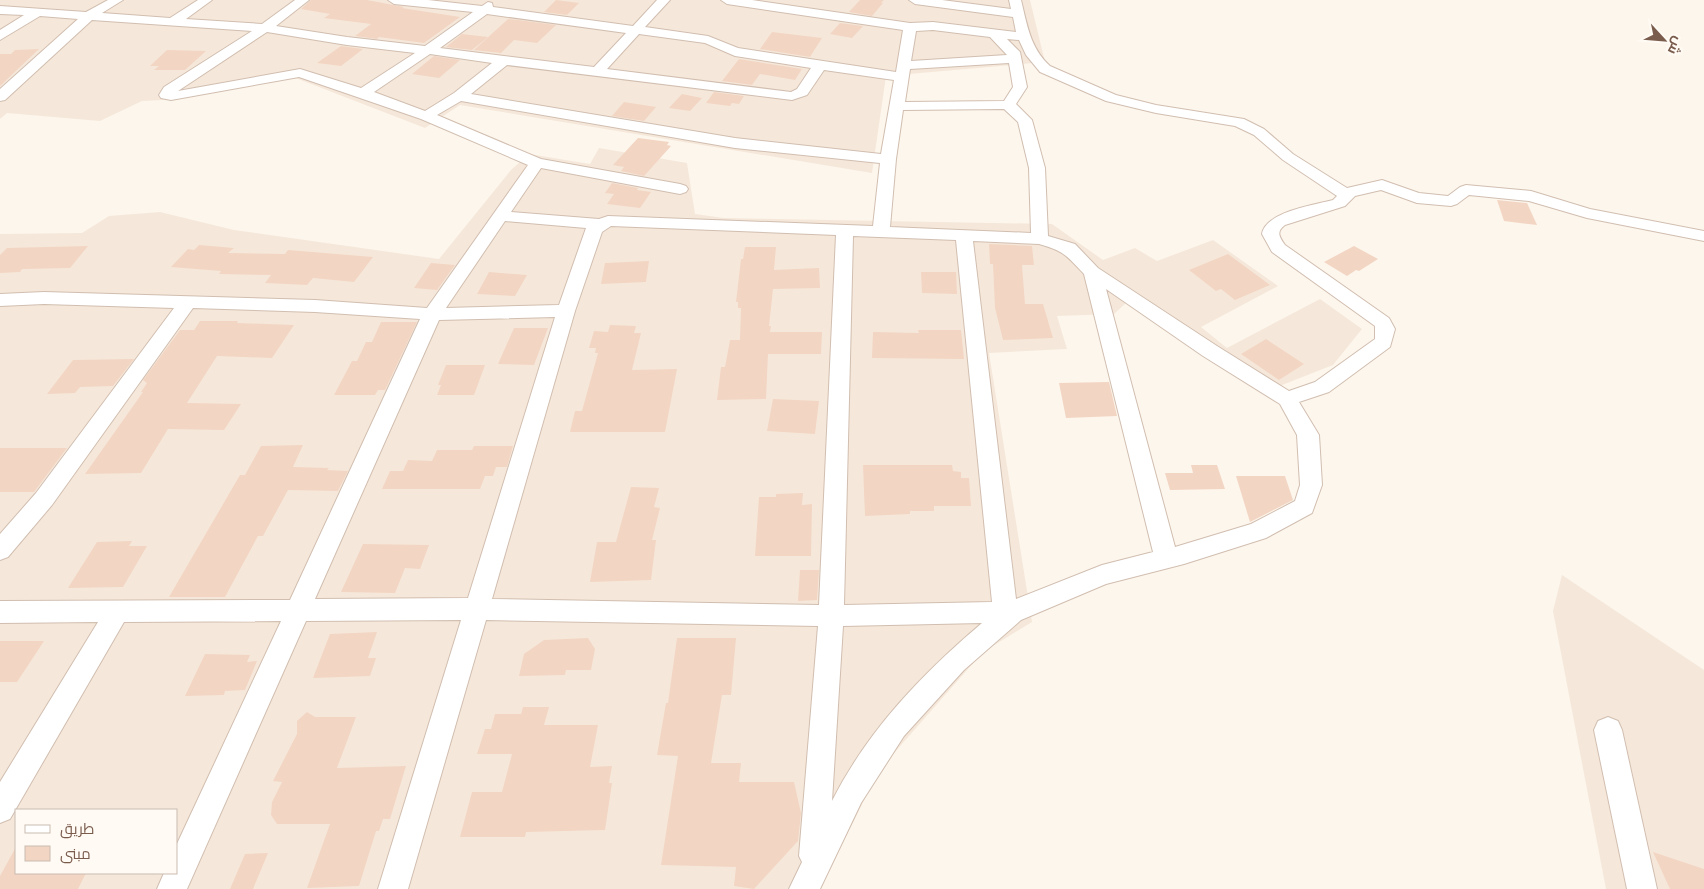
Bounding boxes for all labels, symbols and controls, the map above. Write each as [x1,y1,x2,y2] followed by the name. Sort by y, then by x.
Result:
[1639,15,1689,65] north arrow
[1664,34,1688,58] text: ش
[15,809,178,874] legend
[60,820,94,839] text: طريق
[60,845,91,864] text: مبنى

